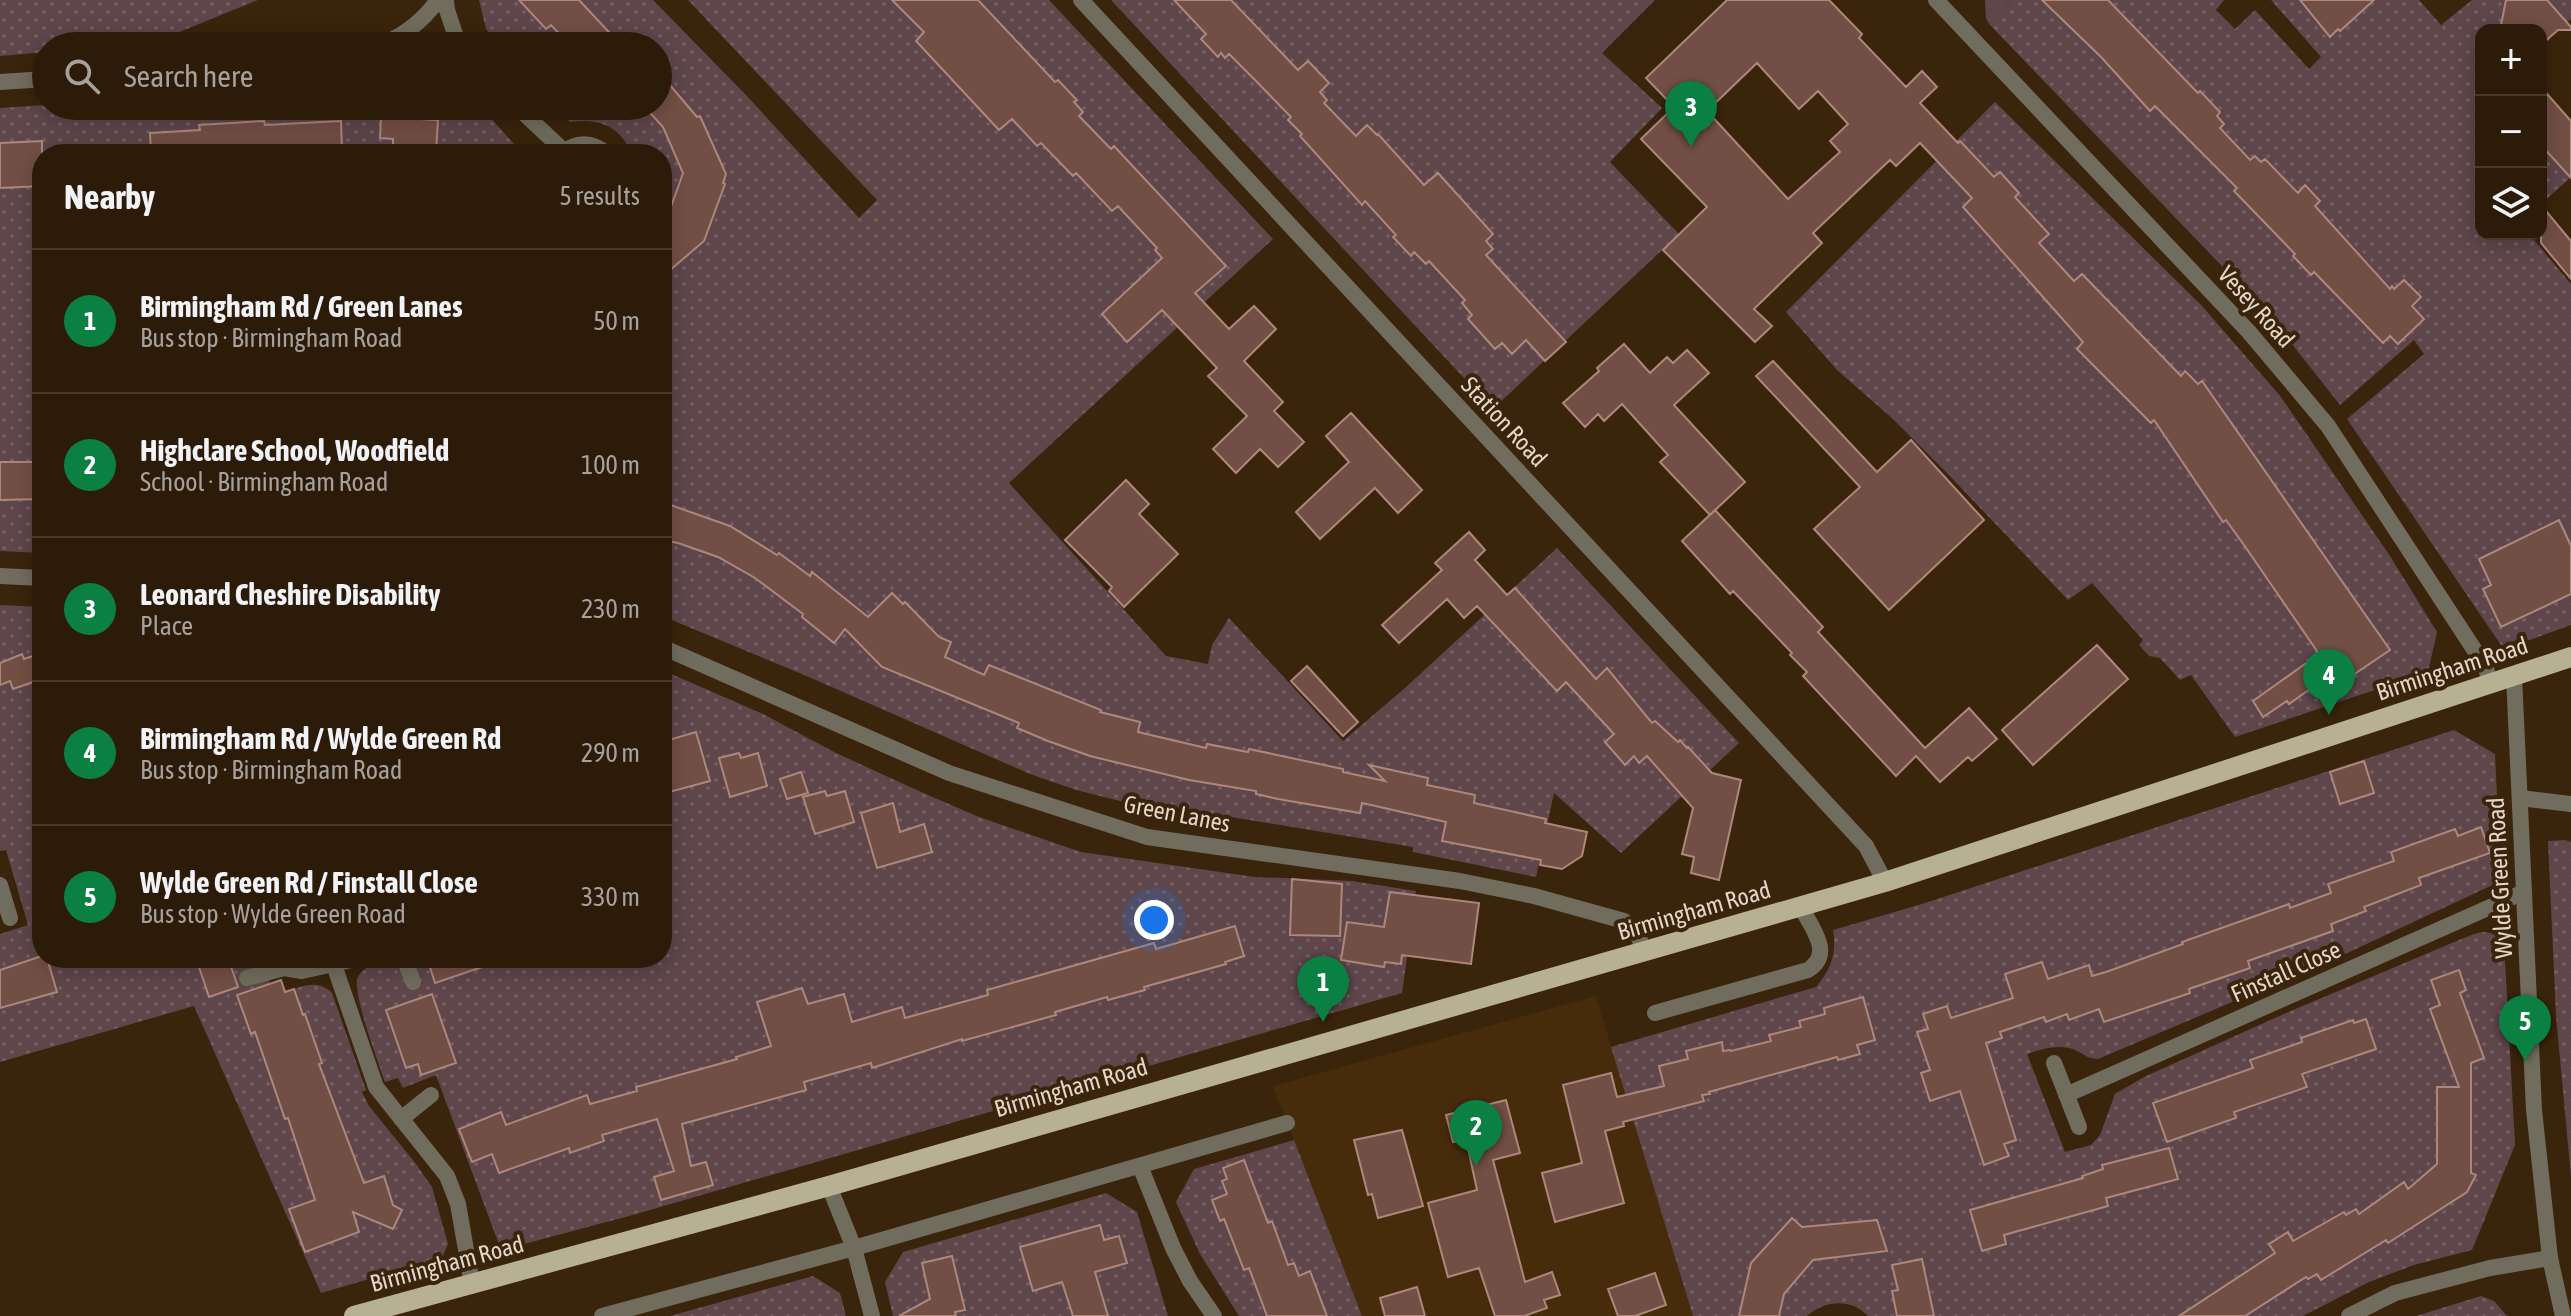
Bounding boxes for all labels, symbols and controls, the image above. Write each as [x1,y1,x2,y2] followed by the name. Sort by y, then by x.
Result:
[2475,24,2547,240] map controls
[2475,24,2547,96] button: +
[32,32,672,120] search box
[60,54,104,98] icon: search
[124,59,253,93] text: Search here
[1665,81,1717,147] pin: 3
[2475,96,2547,168] button: −
[2475,168,2547,240] button: layers
[64,177,155,216] text: Nearby
[559,181,640,211] text: 5 results
[2213,260,2300,353] street label: Vesey Road
[140,289,463,323] text: Birmingham Rd / Green Lanes
[84,306,96,336] text: 1
[593,306,640,336] text: 50 m
[140,323,402,353] text: Bus stop · Birmingham Road
[1456,371,1553,472] street label: Station Road
[140,433,449,467] text: Highclare School, Woodfield
[84,450,96,480] text: 2
[581,450,640,480] text: 100 m
[140,467,388,497] text: School · Birmingham Road
[140,577,440,611] text: Leonard Cheshire Disability
[84,594,96,624] text: 3
[581,594,640,624] text: 230 m
[140,611,193,641] text: Place
[2373,631,2531,706] street label: Birmingham Road
[2303,649,2355,715] pin: 4
[140,721,501,755] text: Birmingham Rd / Wylde Green Rd
[84,738,96,768] text: 4
[581,738,640,768] text: 290 m
[140,755,402,785] text: Bus stop · Birmingham Road
[1122,790,1233,837] street label: Green Lanes
[2482,797,2517,959] street label: Wylde Green Road
[140,865,478,899] text: Wylde Green Rd / Finstall Close
[1614,876,1773,945] street label: Birmingham Road
[84,882,96,912] text: 5
[581,882,640,912] text: 330 m
[140,899,406,929] text: Bus stop · Wylde Green Road
[1134,900,1174,940] your location
[2227,935,2345,1008] street label: Finstall Close
[1297,956,1349,1022] pin: 1
[2499,995,2551,1061] pin: 5
[991,1053,1150,1122] street label: Birmingham Road
[1450,1100,1502,1166] pin: 2
[367,1230,527,1297] street label: Birmingham Road

